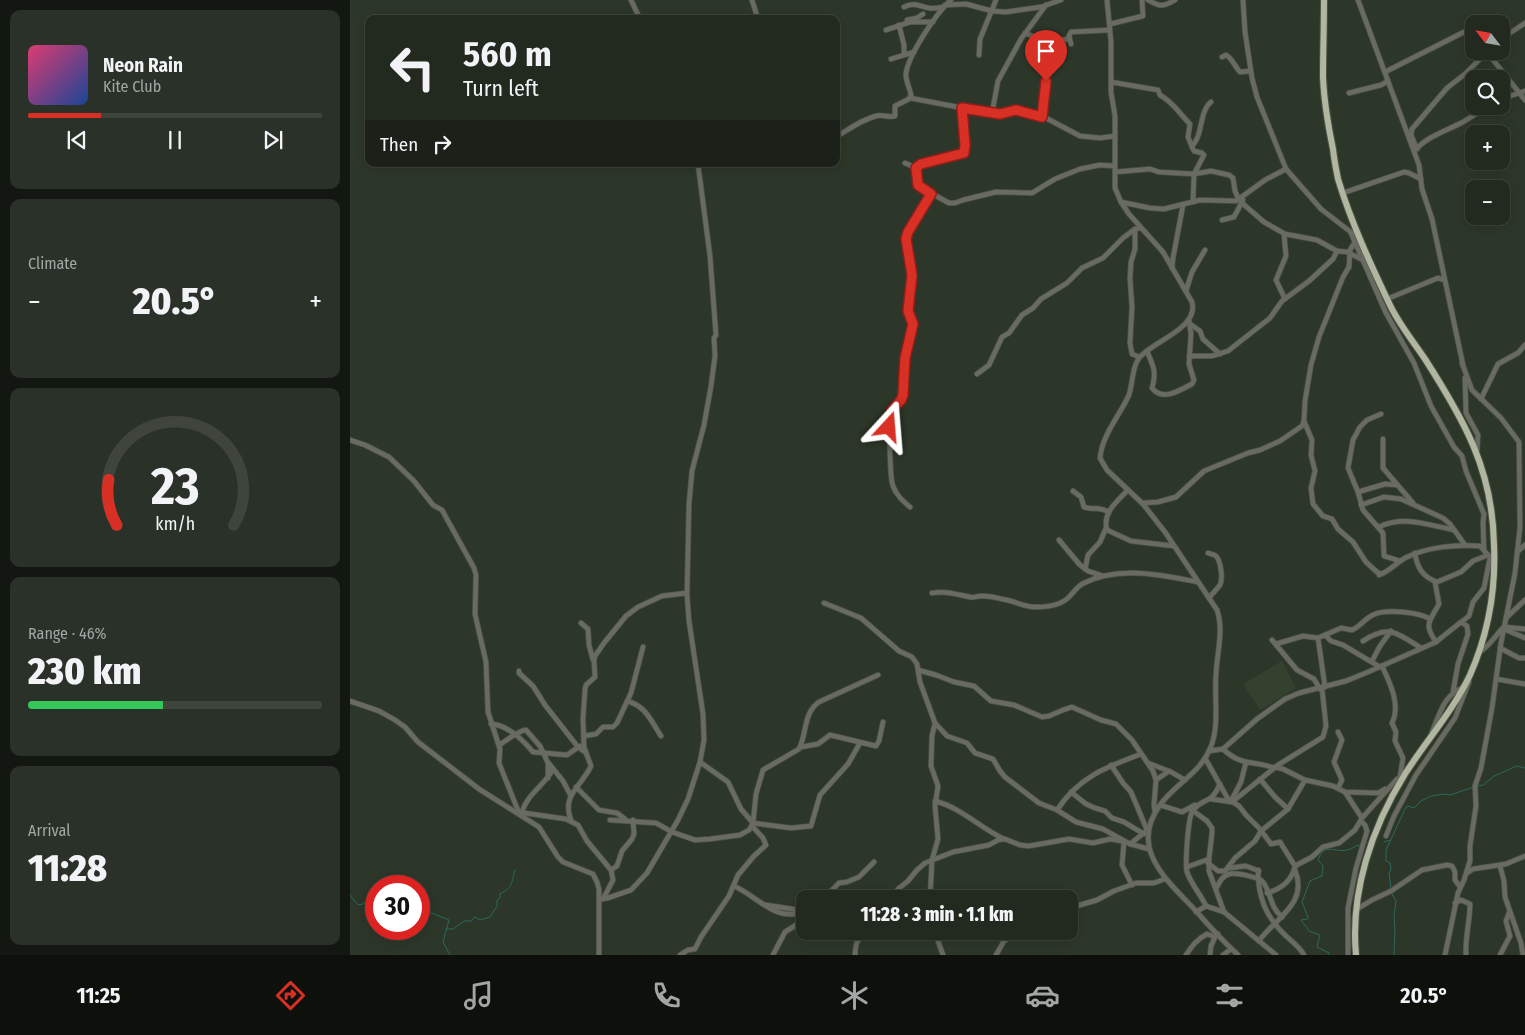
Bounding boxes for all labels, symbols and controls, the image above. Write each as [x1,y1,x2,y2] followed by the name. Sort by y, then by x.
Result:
[1465,15,1510,60] north arrow
[1465,15,1510,225] map controls
[1025,30,1067,81] pin
[463,33,552,75] text: 560 m
[380,35,445,100] icon: left
[1032,37,1060,65] icon: arrive
[103,54,183,77] text: Neon Rain
[1465,70,1510,115] button: search
[463,75,539,102] text: Turn left
[103,77,161,96] text: Kite Club
[1465,125,1510,170] button: +
[63,126,91,154] icon: previous
[161,126,189,154] icon: pause
[259,126,287,154] icon: next
[428,130,456,158] icon: right
[380,133,418,156] text: Then
[1465,180,1510,225] button: −
[28,254,77,273] text: Climate
[133,278,217,324] text: 20.5°
[28,285,41,318] text: −
[309,285,322,318] text: +
[862,400,914,452] position arrow
[150,455,199,518] text: 23
[155,513,195,535] text: km/h
[28,624,107,643] text: Range · 46%
[28,648,142,694] text: 230 km
[28,821,70,840] text: Arrival
[28,845,107,891] text: 11:28
[365,875,430,940] speed limit sign: 30
[861,903,1013,926] text: 11:28 · 3 min · 1.1 km
[273,978,308,1013] icon: directions
[461,978,496,1013] icon: music
[649,978,684,1013] icon: phone
[837,978,872,1013] icon: climate
[1025,978,1060,1013] icon: car
[1212,978,1247,1013] icon: filters
[76,982,121,1009] text: 11:25
[1400,982,1449,1009] text: 20.5°

